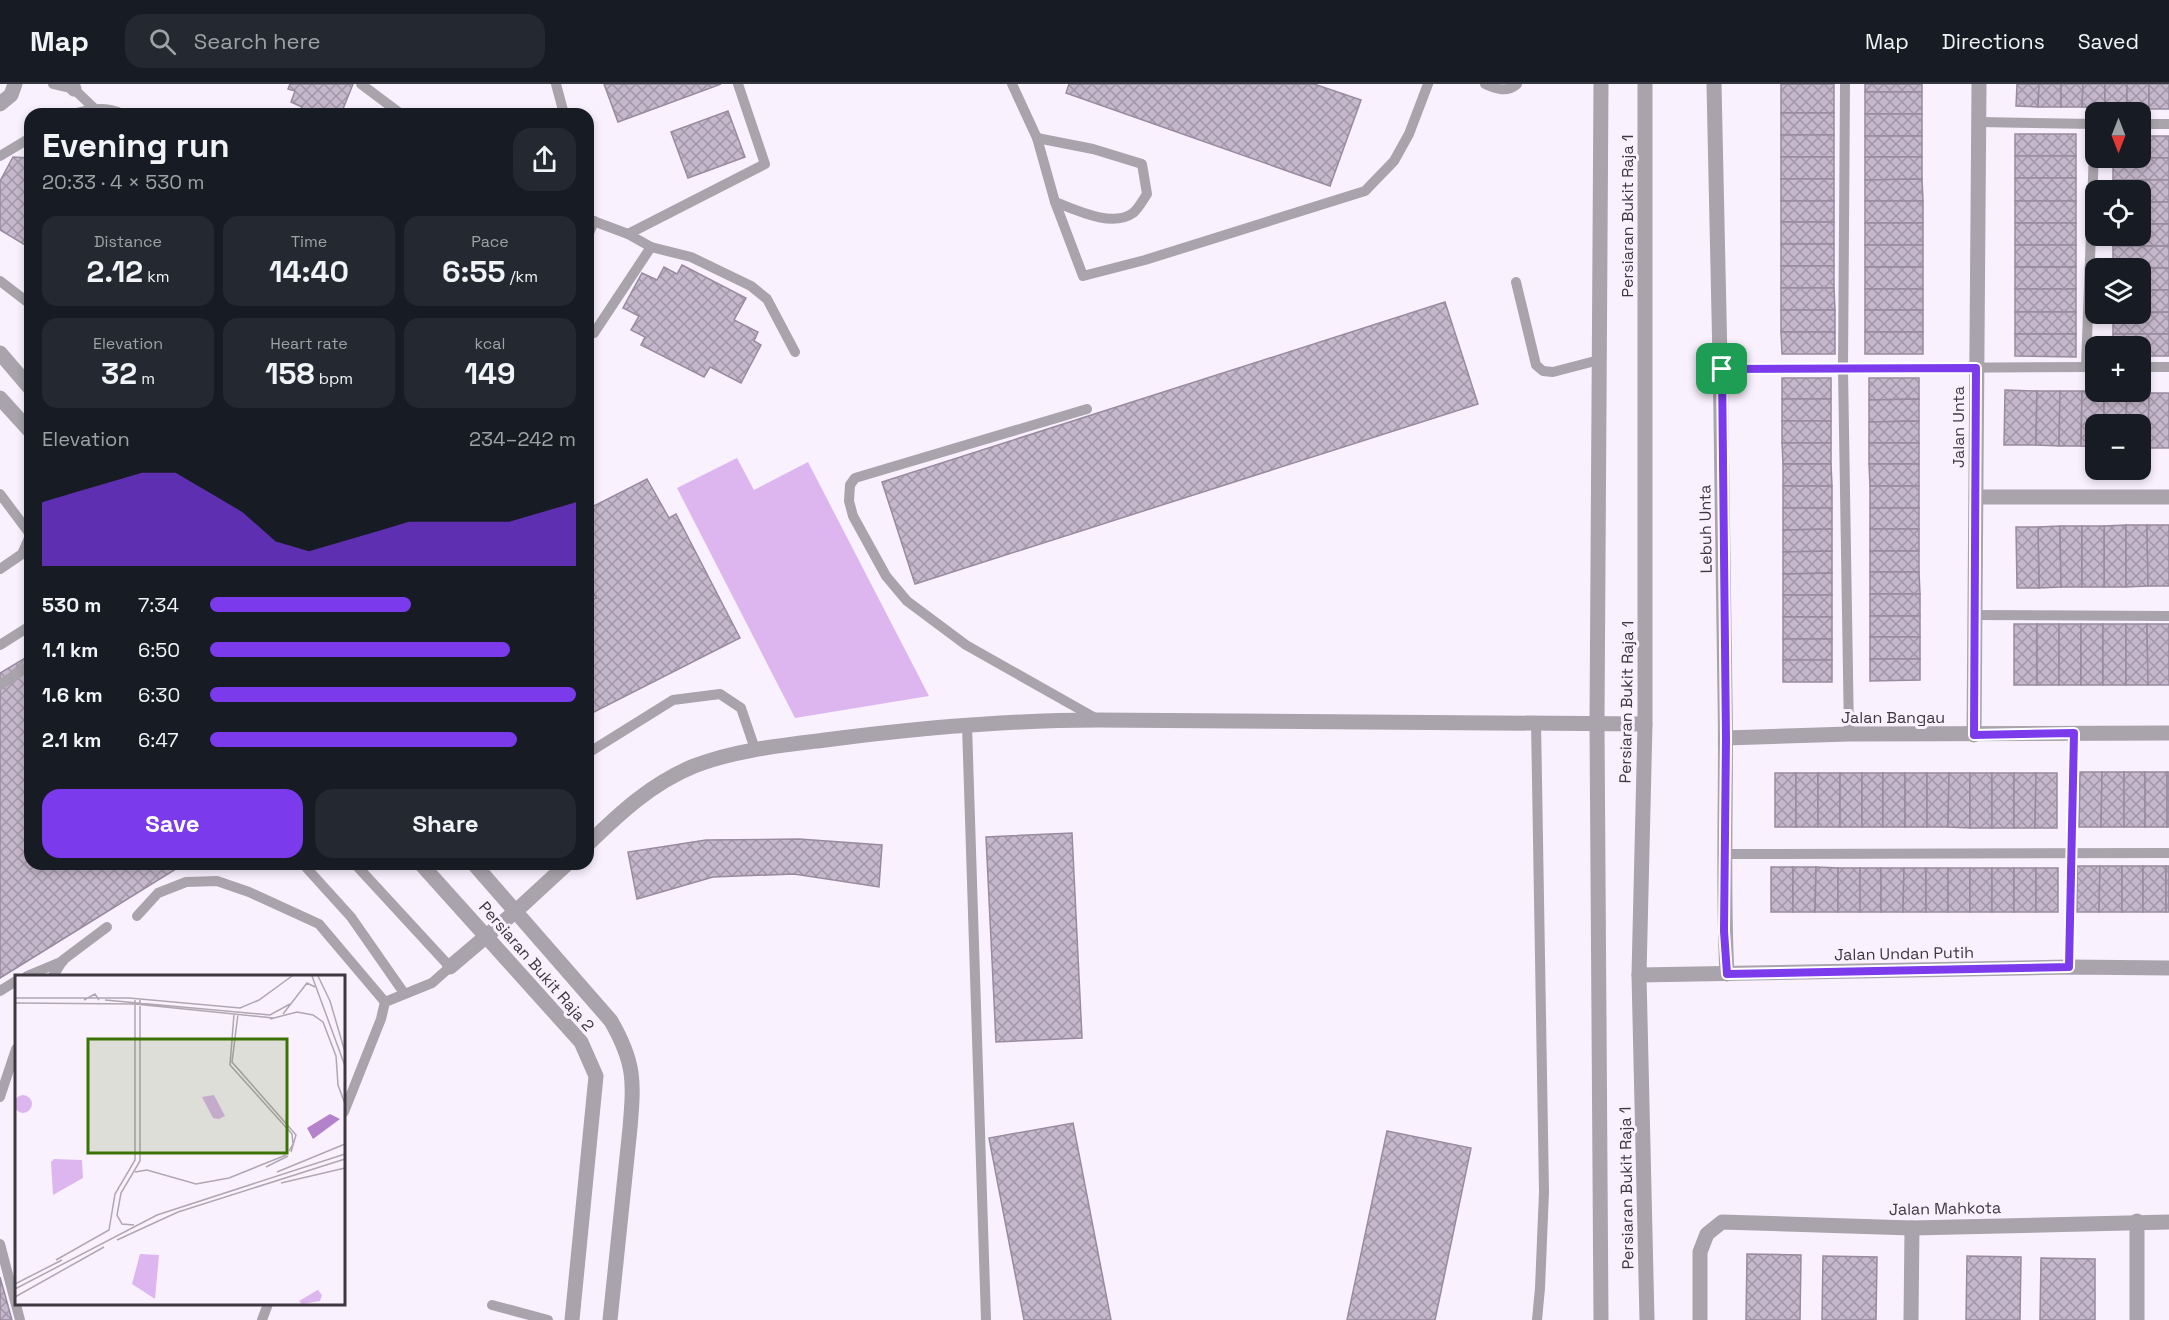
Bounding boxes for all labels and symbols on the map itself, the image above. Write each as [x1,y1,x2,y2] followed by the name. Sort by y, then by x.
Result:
[2085,102,2151,168] north arrow
[1617,135,1638,297] street label: Persiaran Bukit Raja 1
[1696,343,1747,394] pin
[1948,386,1969,468] street label: Jalan Unta
[1694,484,1717,574] street label: Lebuh Unta
[1615,620,1638,784] street label: Persiaran Bukit Raja 1
[1841,707,1945,728] street label: Jalan Bangau
[474,897,599,1036] street label: Persiaran Bukit Raja 2
[1834,942,1974,965] street label: Jalan Undan Putih
[15,975,345,1305] inset map
[1615,1106,1638,1270] street label: Persiaran Bukit Raja 1
[1889,1197,2001,1220] street label: Jalan Mahkota

